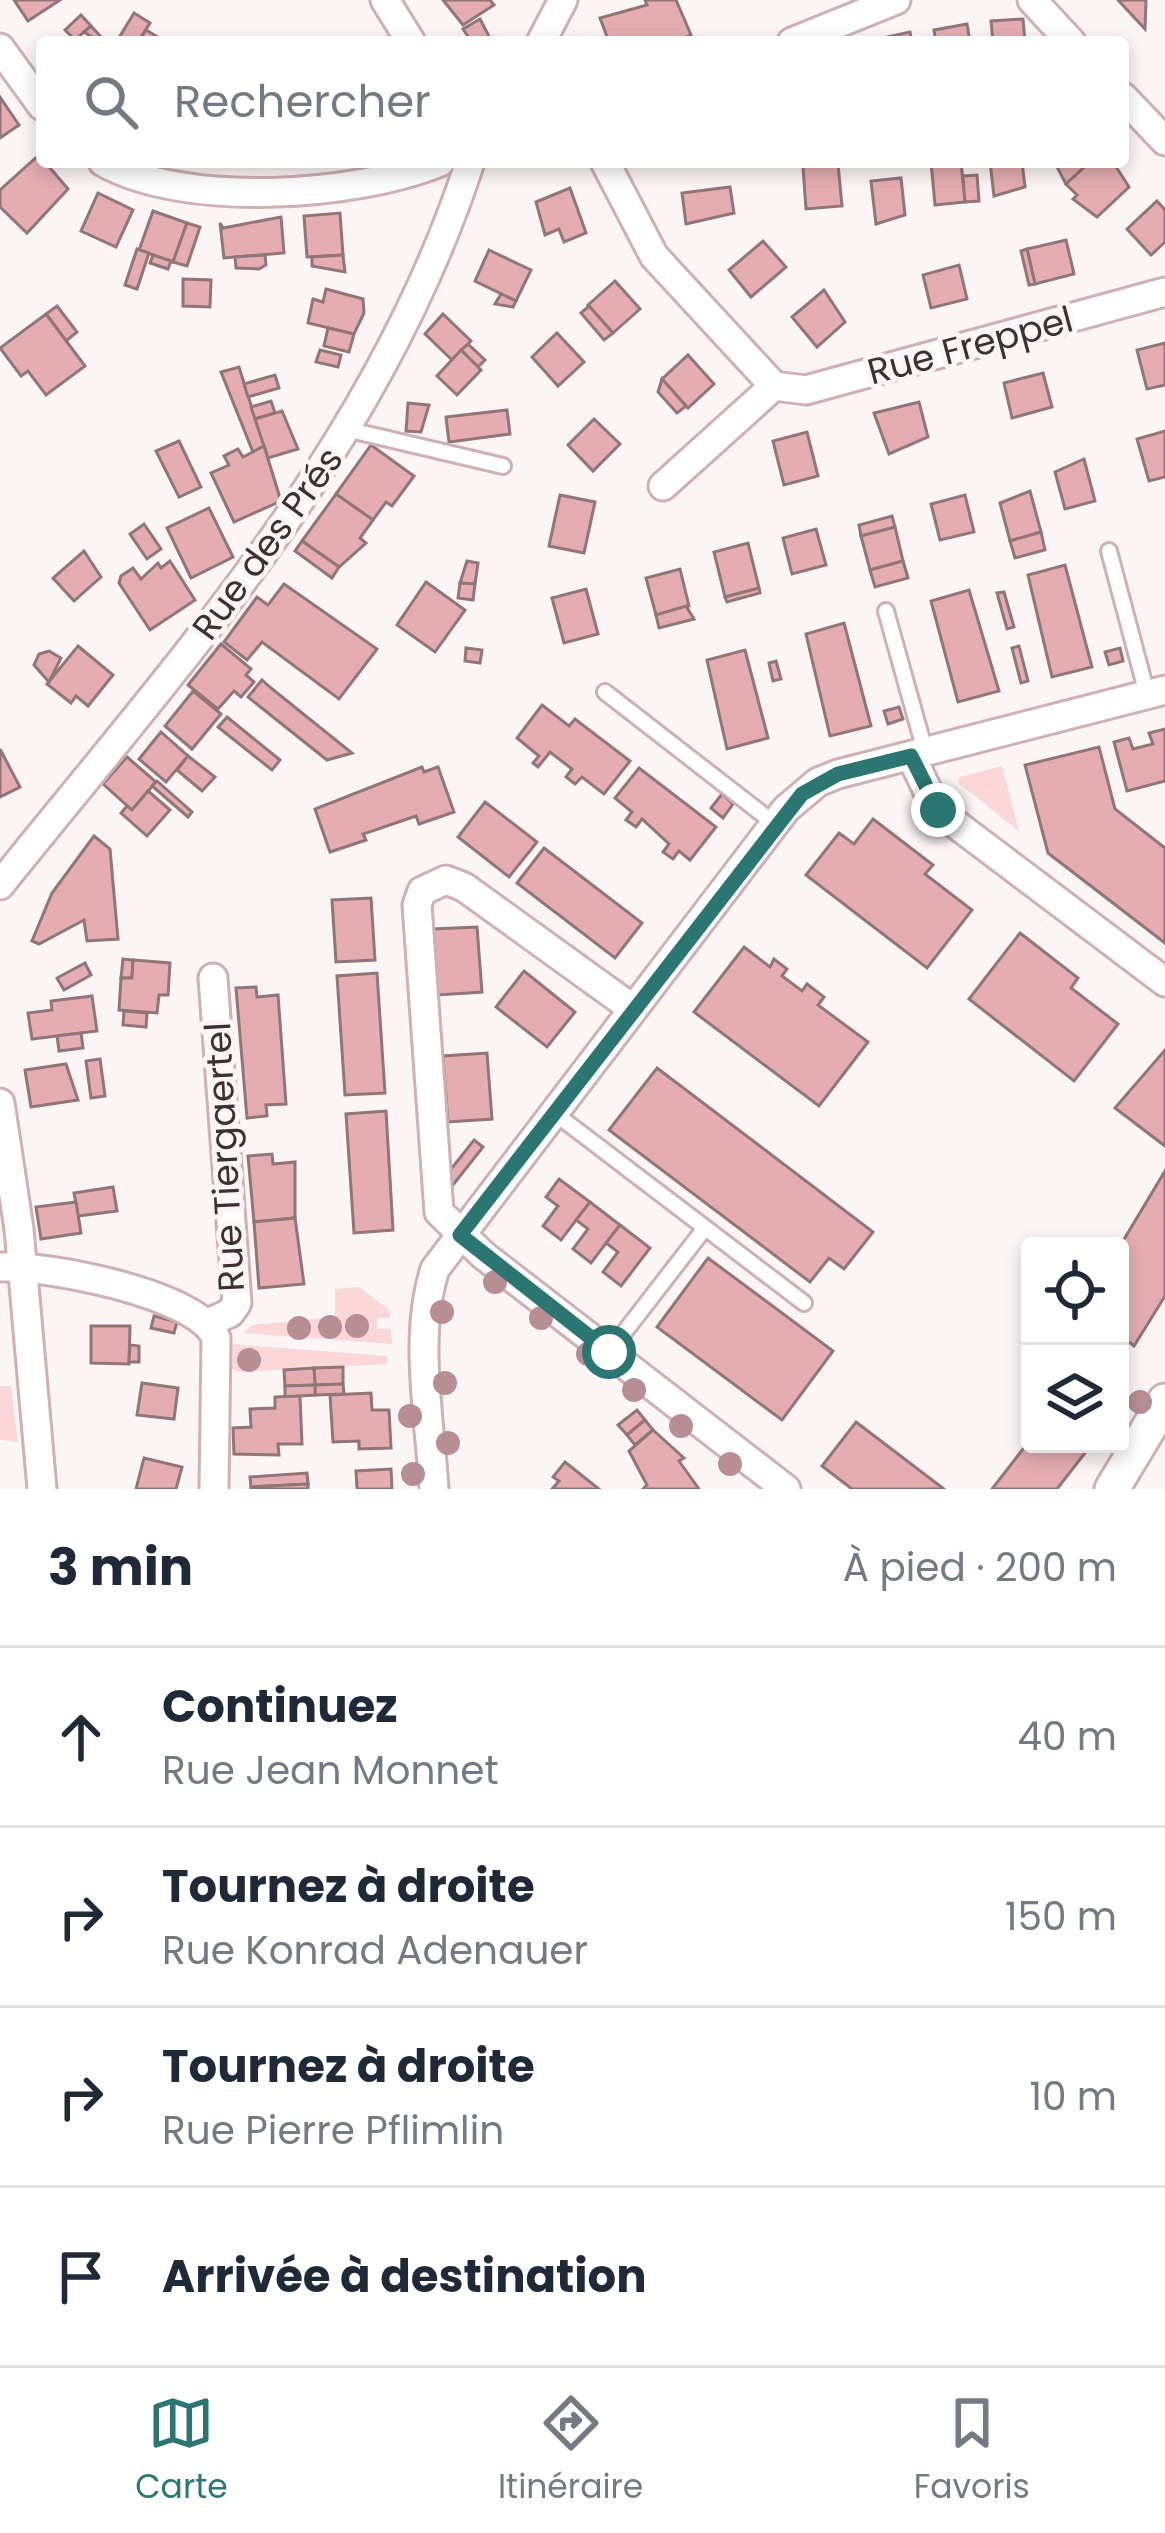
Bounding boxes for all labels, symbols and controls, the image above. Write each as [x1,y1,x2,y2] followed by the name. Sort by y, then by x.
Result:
[36,36,1129,168] search box
[78,69,144,135] icon: search
[174,70,431,133] text: Rechercher
[862,294,1078,397] street label: Rue Freppel
[180,436,355,650] street label: Rue des Prés
[911,783,965,837] route end
[192,1021,257,1293] street label: Rue Tiergaertel
[1021,1237,1129,1453] map controls
[1021,1237,1129,1345] button: locate
[582,1325,636,1379] route start
[1021,1345,1129,1453] button: layers
[48,1531,193,1603] text: 3 min
[843,1540,1117,1595] text: À pied · 200 m
[162,1675,398,1738] text: Continuez
[48,1704,114,1770] icon: ahead
[1017,1709,1117,1764] text: 40 m
[162,1743,499,1798] text: Rue Jean Monnet
[162,1855,535,1918] text: Tournez à droite
[48,1884,114,1950] icon: right
[1005,1889,1117,1944] text: 150 m
[162,1923,588,1978] text: Rue Konrad Adenauer
[162,2035,535,2098] text: Tournez à droite
[48,2064,114,2130] icon: right
[1029,2069,1117,2124] text: 10 m
[162,2103,504,2158] text: Rue Pierre Pflimlin
[48,2244,114,2310] icon: arrive
[162,2245,647,2308] text: Arrivée à destination
[135,2390,228,2512] tab: Carte
[498,2390,643,2512] tab: Itinéraire
[914,2390,1030,2512] tab: Favoris

